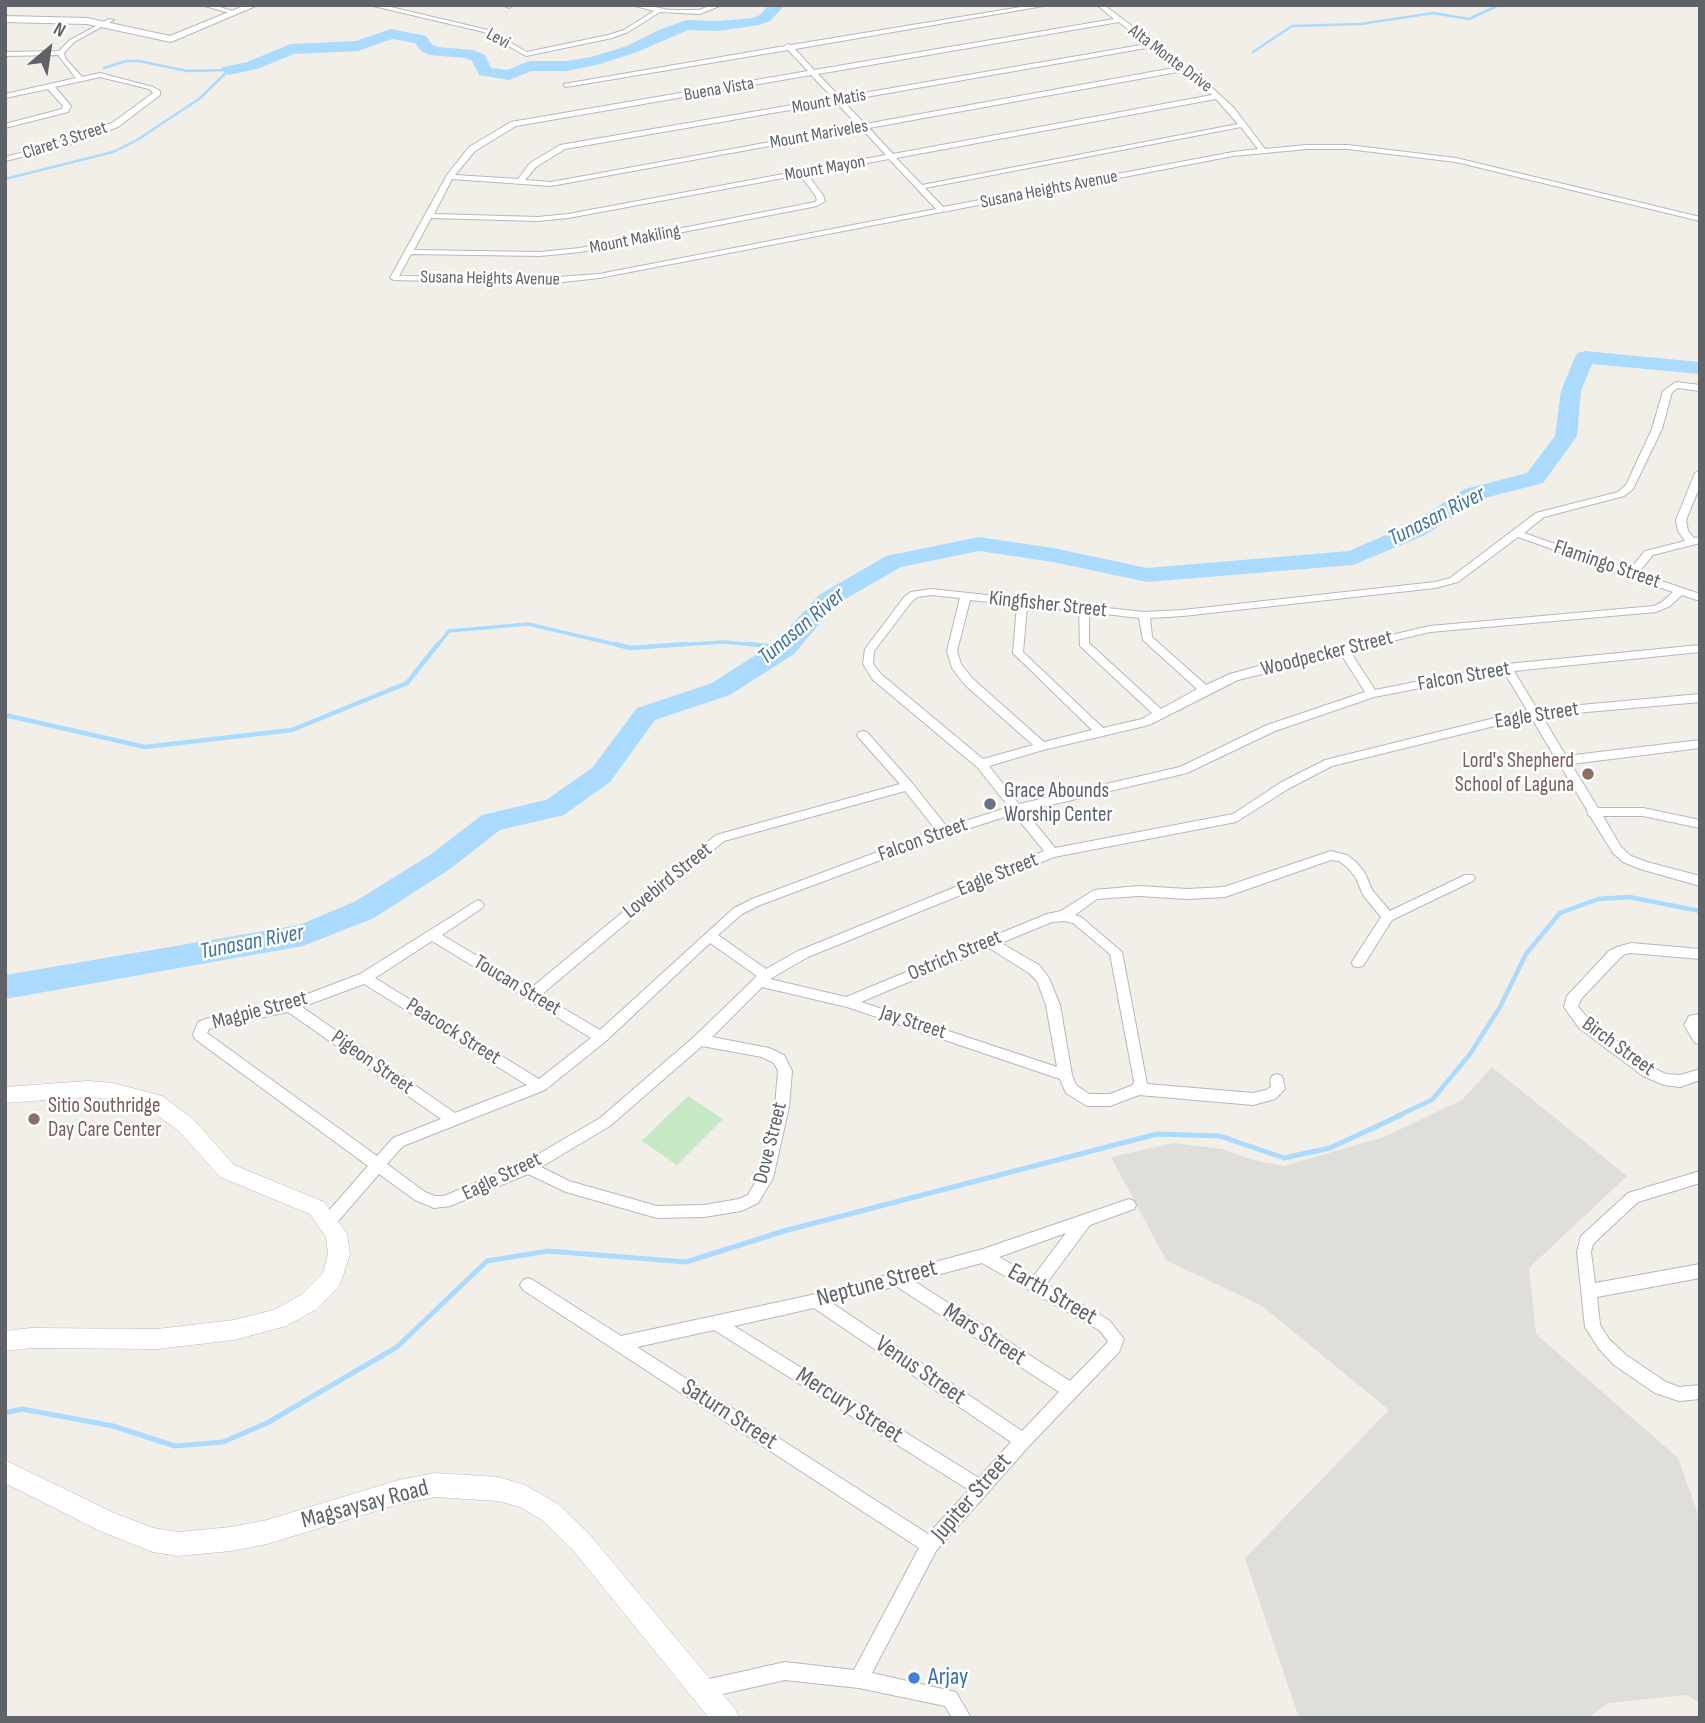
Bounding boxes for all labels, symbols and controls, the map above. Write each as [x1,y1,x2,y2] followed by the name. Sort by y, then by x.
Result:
[14,14,84,84] north arrow
[49,18,69,43] text: N
[1124,20,1216,98] street label: Alta Monte Drive
[482,24,514,54] street label: Levi
[682,73,756,107] street label: Buena Vista
[790,85,868,119] street label: Mount Matis
[768,116,870,154] street label: Mount Mariveles
[20,117,110,165] street label: Claret 3 Street
[783,151,867,187] street label: Mount Mayon
[978,166,1120,214] street label: Susana Heights Avenue
[588,221,682,259] street label: Mount Makiling
[420,267,560,291] street label: Susana Heights Avenue
[1384,481,1490,553] water label: Tunasan River
[1550,535,1664,595] street label: Flamingo Street
[753,583,851,671] water label: Tunasan River
[988,586,1108,624] street label: Kingfisher Street
[1259,625,1395,683] street label: Woodpecker Street
[1416,656,1512,698] street label: Falcon Street
[1493,697,1581,735] street label: Eagle Street
[1455,749,1574,799] place label: Lord's Shepherd School of Laguna
[1580,766,1596,782] marker: Lord's Shepherd School of Laguna
[1004,779,1112,829] place label: Grace Abounds Worship Center
[982,796,998,812] marker: Grace Abounds Worship Center
[875,812,971,868] street label: Falcon Street
[618,837,718,925] street label: Lovebird Street
[954,847,1042,903] street label: Eagle Street
[198,919,306,967] water label: Tunasan River
[904,925,1006,987] street label: Ostrich Street
[469,950,565,1022] street label: Toucan Street
[210,986,310,1036] street label: Magpie Street
[401,993,505,1071] street label: Peacock Street
[877,1001,949,1045] street label: Jay Street
[1577,1012,1659,1082] street label: Birch Street
[326,1025,418,1101] street label: Pigeon Street
[48,1094,161,1144] place label: Sitio Southridge Day Care Center
[749,1100,793,1186] street label: Dove Street
[26,1111,42,1127] marker: Sitio Southridge Day Care Center
[458,1147,546,1207] street label: Eagle Street
[814,1254,940,1314] street label: Neptune Street
[1002,1258,1102,1332] street label: Earth Street
[937,1298,1031,1372] street label: Mars Street
[869,1330,971,1412] street label: Venus Street
[790,1362,908,1450] street label: Mercury Street
[676,1373,782,1457] street label: Saturn Street
[926,1448,1018,1548] street label: Jupiter Street
[298,1474,432,1536] street label: Magsaysay Road
[928,1664,968,1692] place label: Arjay
[906,1670,922,1686] marker: Arjay

